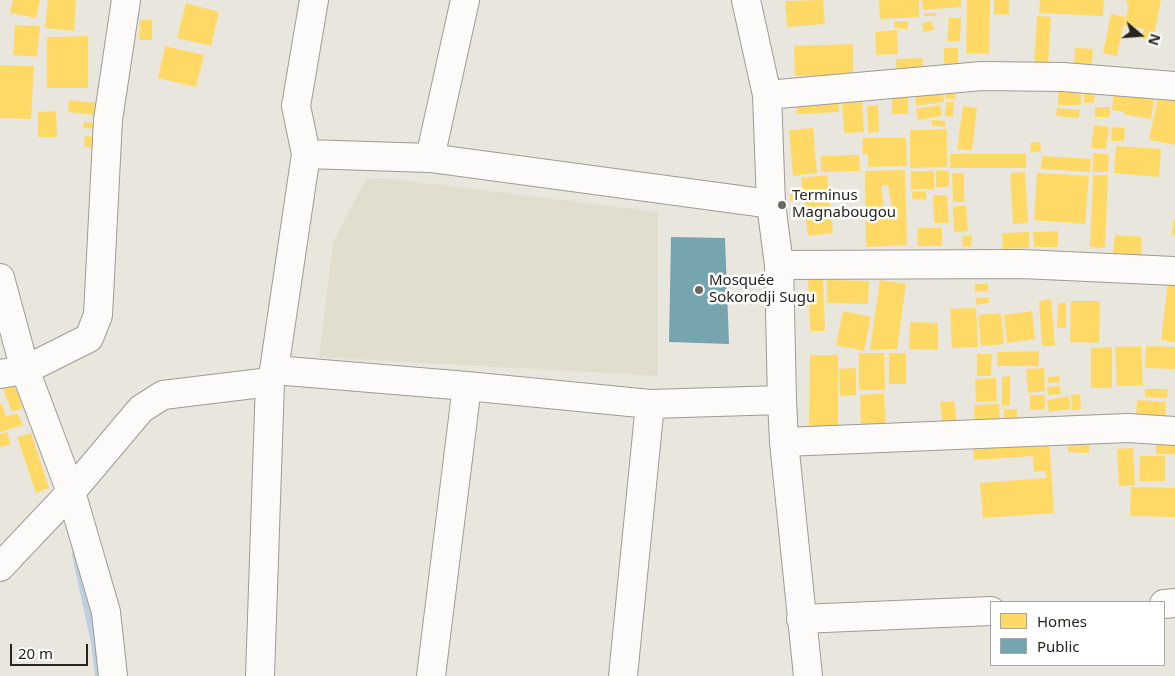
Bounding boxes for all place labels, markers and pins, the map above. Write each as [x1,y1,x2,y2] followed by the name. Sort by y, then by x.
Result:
[792,187,896,222] place label: Terminus Magnabougou
[776,199,788,211] marker: Terminus Magnabougou
[709,272,815,307] place label: Mosquée Sokorodji Sugu
[693,284,705,296] marker: Mosquée Sokorodji Sugu

